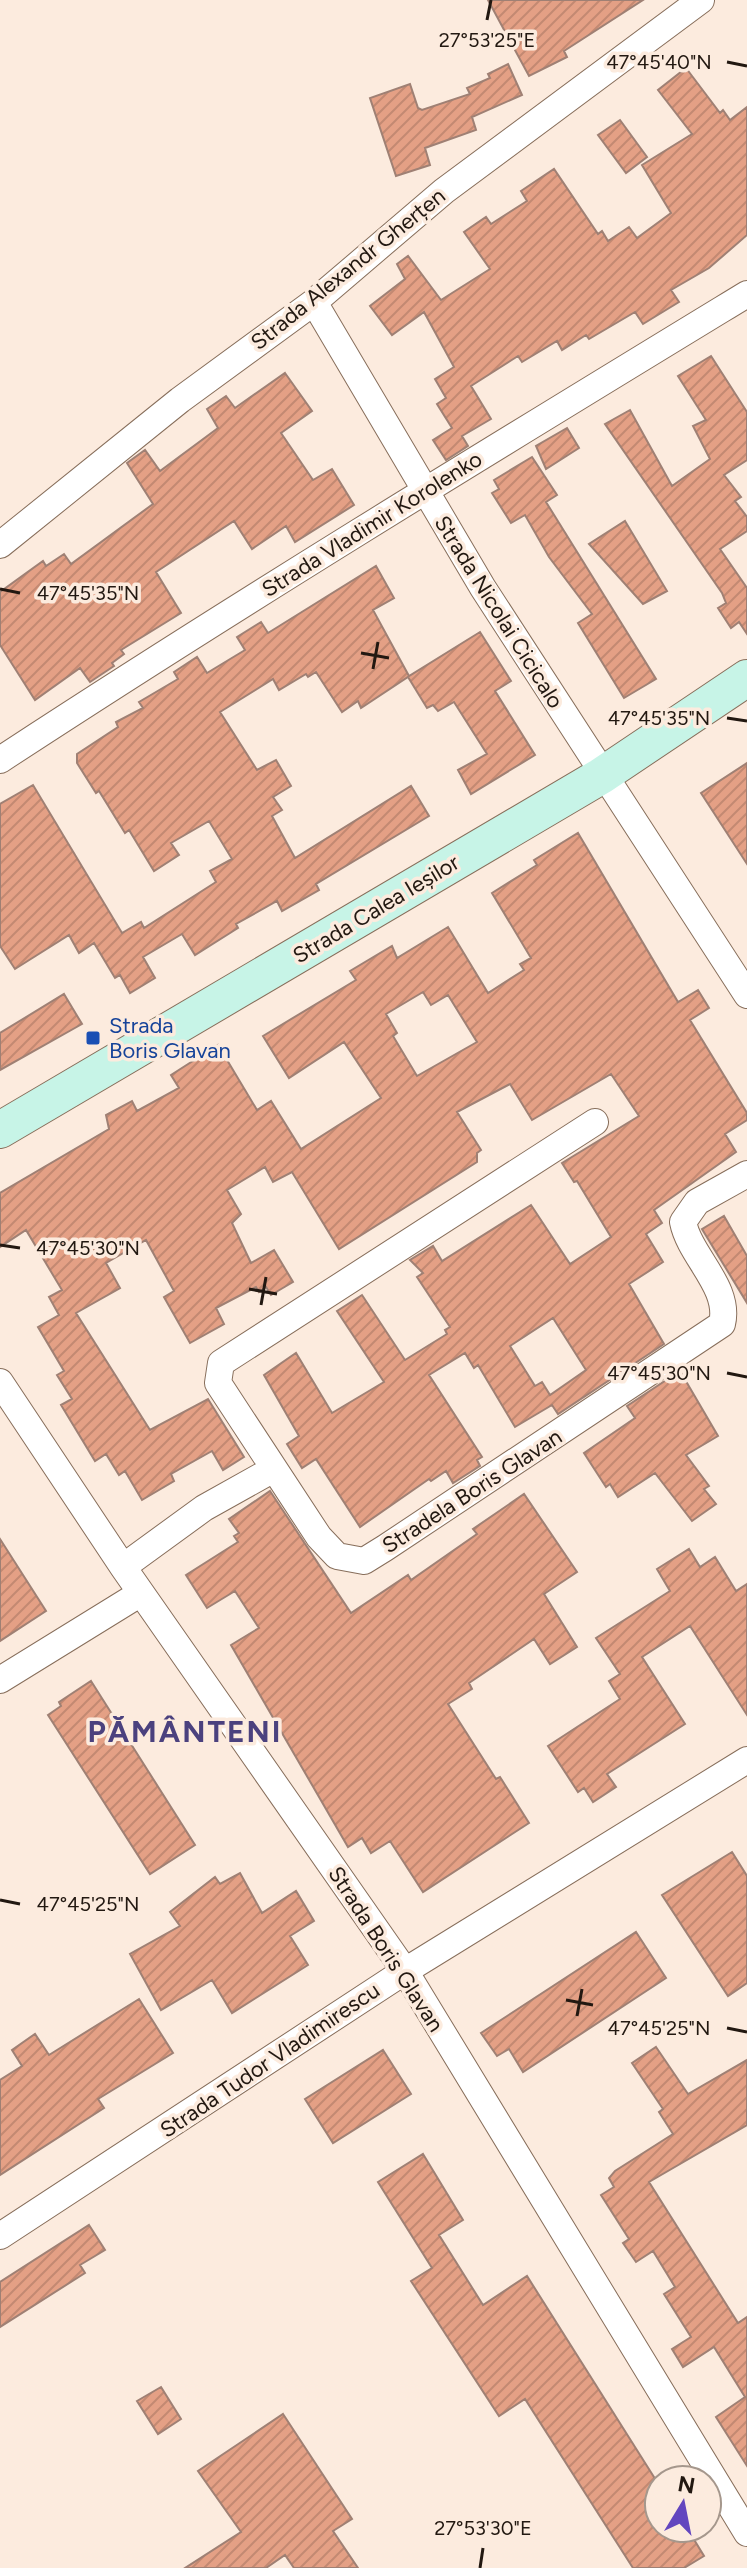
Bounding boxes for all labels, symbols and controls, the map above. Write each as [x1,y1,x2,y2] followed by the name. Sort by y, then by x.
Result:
[439,28,535,52] text: 27°53'25"E
[606,50,712,74] text: 47°45'40"N
[245,182,451,356] street label: Strada Alexandr Gherțen
[257,445,487,603] street label: Strada Vladimir Korolenko
[429,511,569,713] street label: Strada Nicolai Cicicalo
[37,581,139,605] text: 47°45'35"N
[608,706,710,730] text: 47°45'35"N
[288,848,464,969] street label: Strada Calea Ieșilor
[109,1012,231,1064] place label: Strada Boris Glavan
[84,1029,102,1047] marker: Strada Boris Glavan
[36,1236,140,1260] text: 47°45'30"N
[607,1361,711,1385] text: 47°45'30"N
[377,1423,567,1559] street label: Stradela Boris Glavan
[88,1713,282,1750] district label: PĂMÂNTENI
[322,1861,450,2037] street label: Strada Boris Glavan
[36,1892,140,1916] text: 47°45'25"N
[155,1976,385,2144] street label: Strada Tudor Vladimirescu
[607,2016,711,2040] text: 47°45'25"N
[643,2464,723,2544] north arrow
[676,2470,697,2500] text: N
[434,2516,532,2540] text: 27°53'30"E

